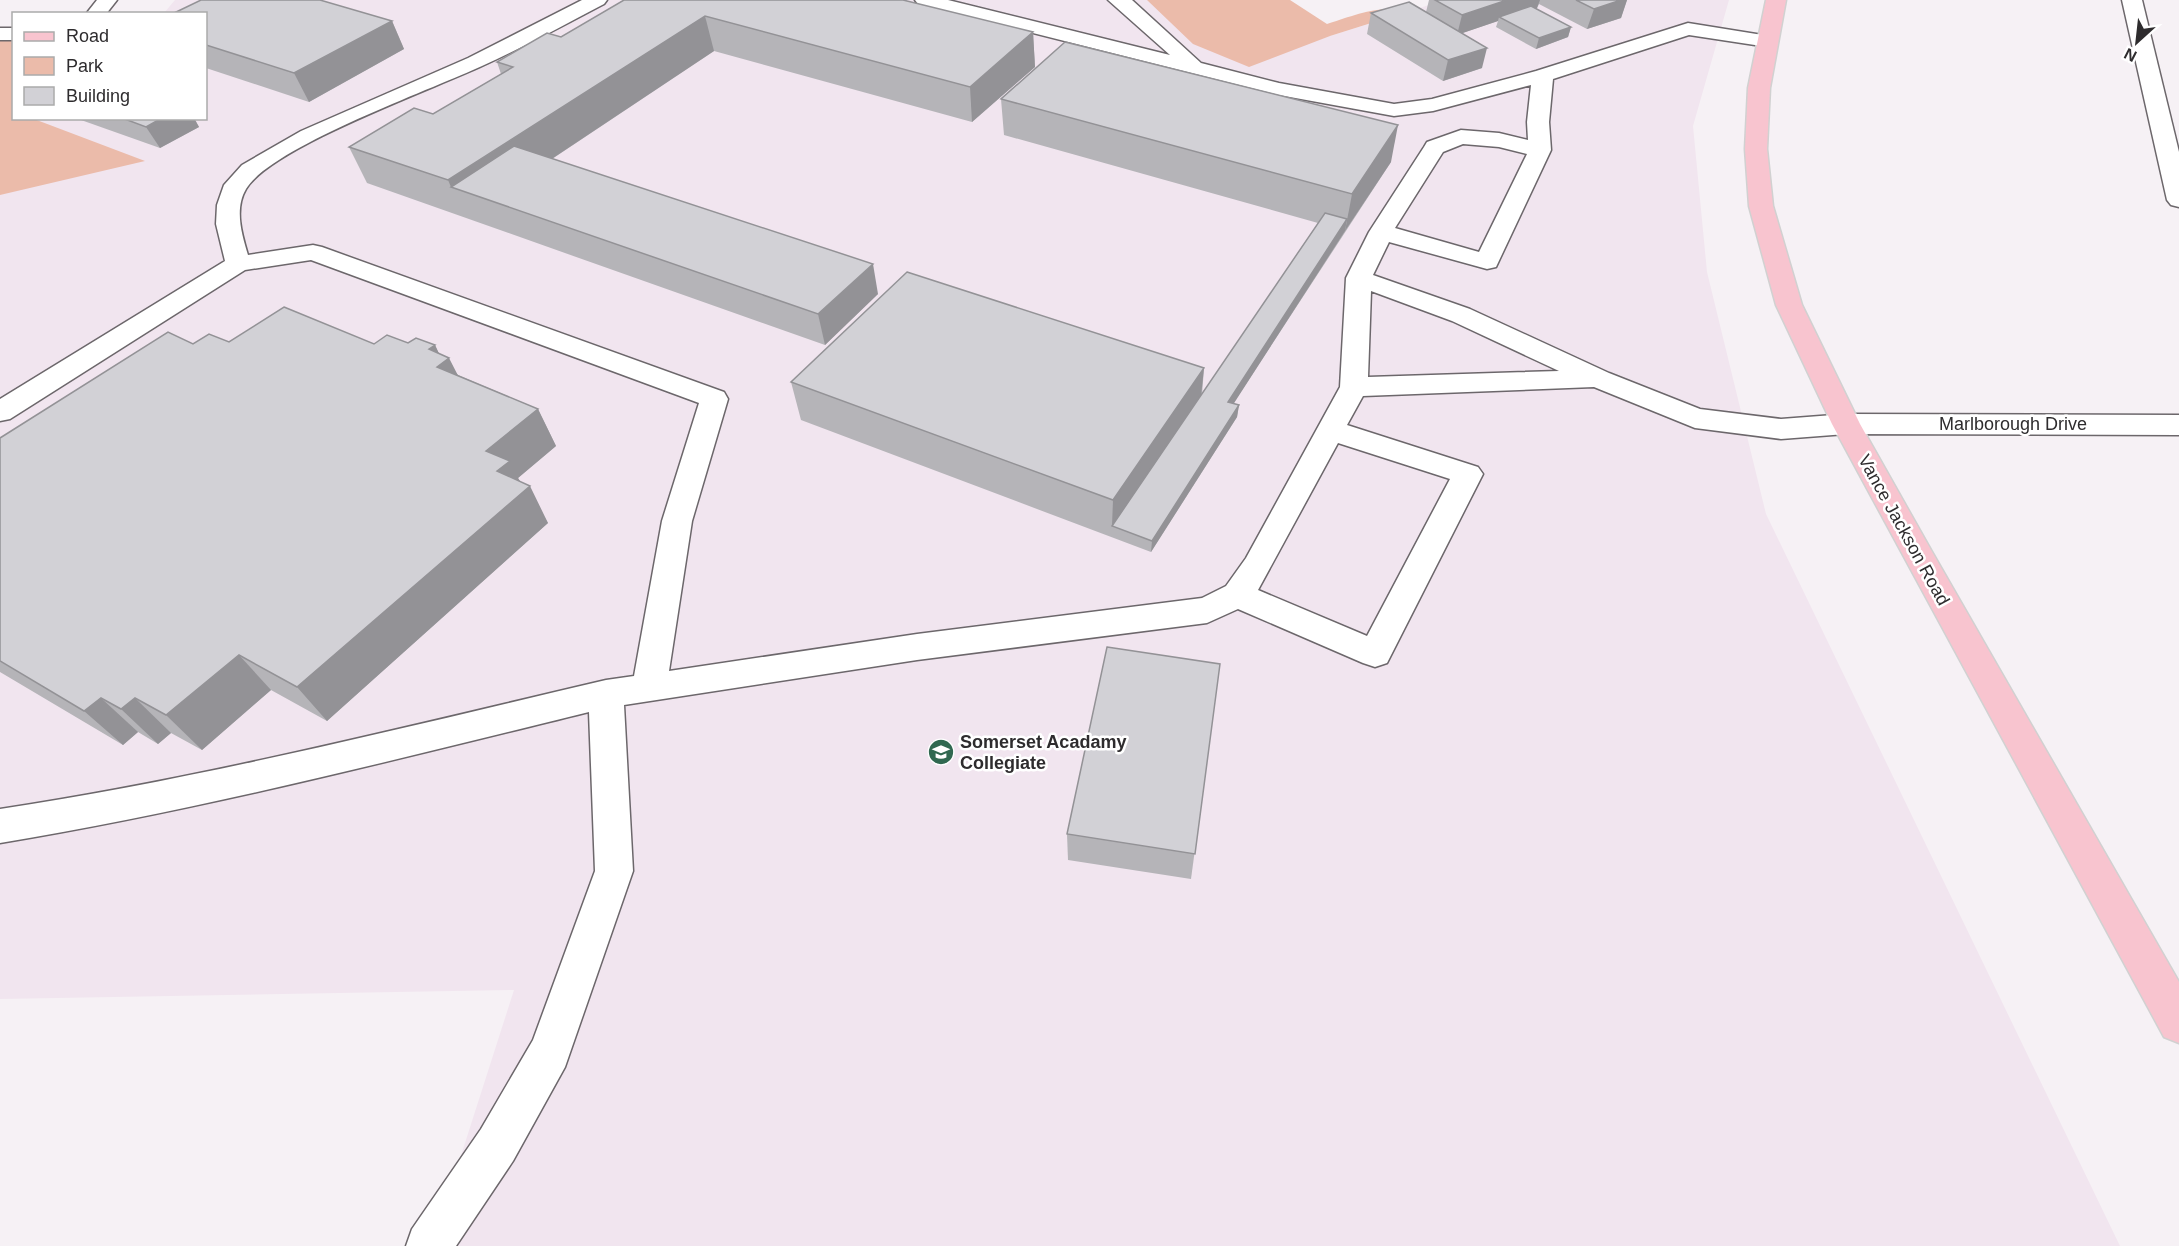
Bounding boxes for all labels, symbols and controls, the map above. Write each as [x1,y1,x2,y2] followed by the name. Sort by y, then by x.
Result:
[12,12,207,120] legend
[2107,12,2167,72] north arrow
[66,26,109,46] text: Road
[2121,45,2139,65] text: N
[66,56,104,76] text: Park
[66,86,130,106] text: Building
[1939,414,2087,434] street label: Marlborough Drive
[1854,451,1954,609] street label: Vance Jackson Road
[960,732,1126,773] place label: Somerset Acadamy Collegiate
[926,737,956,767] school or university icon: Somerset Acadamy Collegiate

